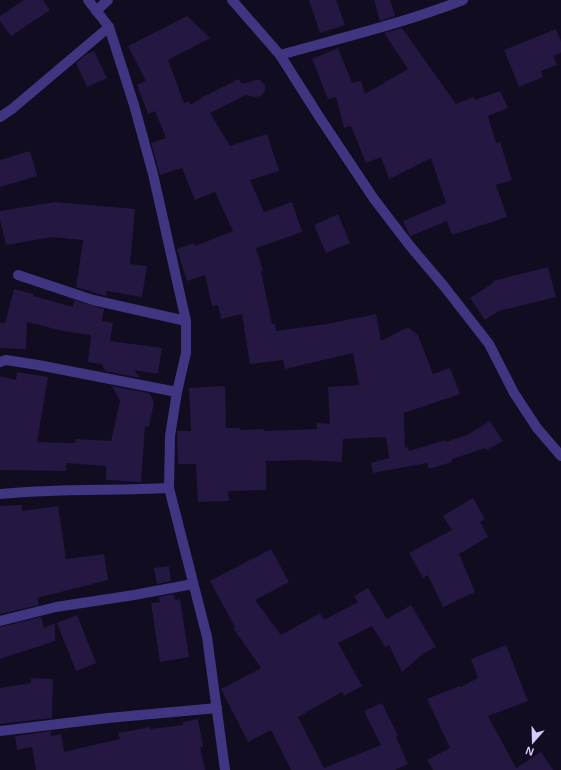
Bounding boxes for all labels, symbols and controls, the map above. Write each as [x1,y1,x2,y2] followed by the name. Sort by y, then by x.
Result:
[513,722,553,762] north arrow
[524,744,535,758] text: N

